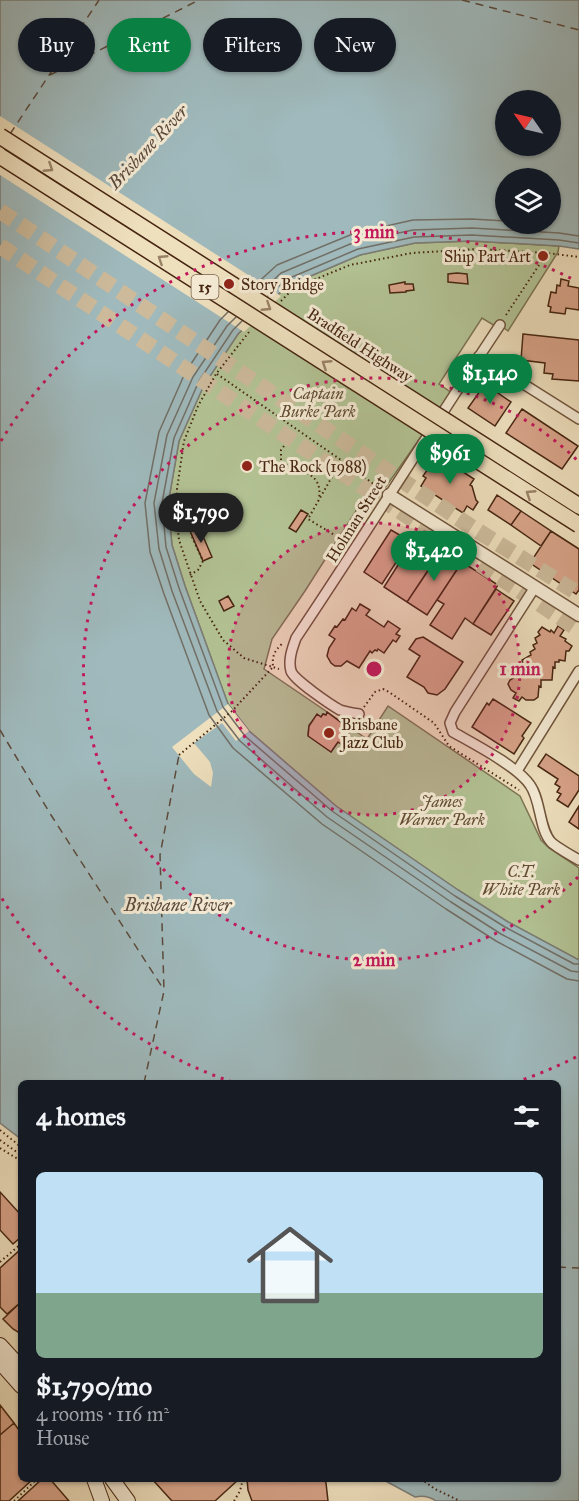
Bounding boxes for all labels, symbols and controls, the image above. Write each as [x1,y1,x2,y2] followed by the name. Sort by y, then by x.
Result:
[18,18,95,72] chip: Buy
[107,18,191,72] chip: Rent
[203,18,302,72] chip: Filters
[314,18,396,72] chip: New
[495,90,561,156] north arrow
[495,90,561,234] map controls
[103,99,194,194] water label: Brisbane River
[43,160,53,172] one-way arrow
[495,168,561,234] button: layers
[354,221,395,244] text: 3 min
[444,247,531,266] place label: Ship Part Art
[536,249,550,263] marker: Ship Part Art
[158,255,169,266] one-way arrow
[192,275,218,299] road number: 15
[241,275,324,295] place label: Story Bridge
[222,277,236,291] marker: Story Bridge
[260,299,271,310] one-way arrow
[303,304,417,387] street label: Bradfield Highway
[441,354,539,405] pin: $1,140
[322,360,333,371] one-way arrow
[462,361,518,385] text: $1,140
[279,384,356,421] park label: Captain Burke Park
[414,434,486,485] pin: $961
[430,441,470,465] text: $961
[259,457,367,477] place label: The Rock (1988)
[240,459,254,473] marker: The Rock (1988)
[322,472,390,566] street label: Holman Street
[526,489,536,501] one-way arrow
[152,493,250,544] pin: $1,790
[173,500,229,524] text: $1,790
[385,531,483,582] pin: $1,420
[405,538,463,562] text: $1,420
[500,658,541,680] text: 1 min
[364,659,384,679] centre of rings
[339,715,404,753] place label: Brisbane Jazz Club
[322,726,336,740] marker: Brisbane Jazz Club
[399,792,485,829] park label: James Warner Park
[482,862,560,899] park label: C.T. White Park
[123,894,233,916] water label: Brisbane River
[353,949,396,971] text: 2 min
[36,1100,126,1132] text: 4 homes
[510,1100,543,1133] icon: filters
[236,1211,344,1319] icon: home
[36,1370,152,1402] text: $1,790/mo
[36,1402,169,1426] text: 4 rooms · 116 m²
[36,1426,90,1450] text: House

